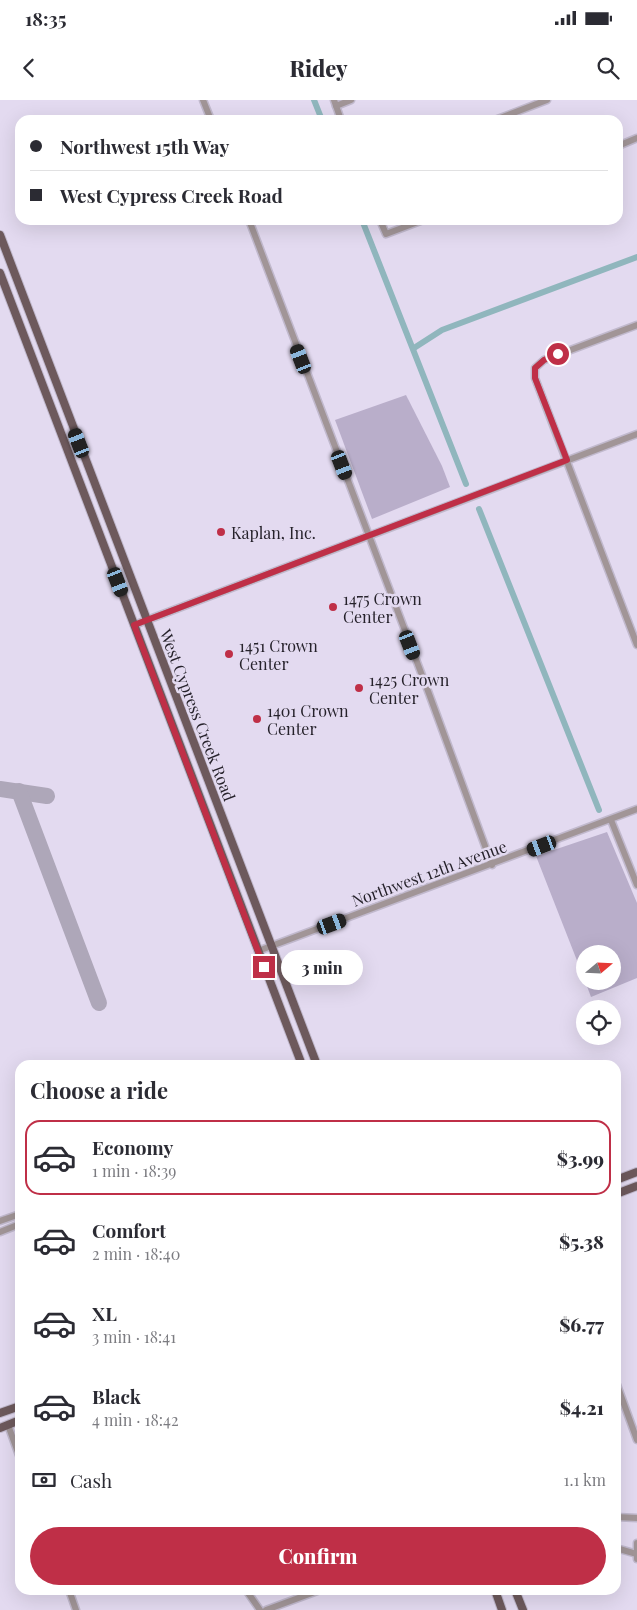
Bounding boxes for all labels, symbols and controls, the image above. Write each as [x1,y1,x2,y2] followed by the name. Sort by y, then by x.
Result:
[25,5,66,31] text: 18:35
[289,53,348,83] text: Ridey
[15,54,43,82] icon: back
[594,54,622,82] icon: search
[60,133,229,159] text: Northwest 15th Way
[60,182,283,208] text: West Cypress Creek Road
[288,342,313,376] car
[547,343,569,365] route start
[66,426,91,460] car
[329,448,354,482] car
[231,522,316,543] place label: Kaplan, Inc.
[215,526,227,538] marker: Kaplan, Inc.
[105,565,130,599] car
[343,588,422,627] place label: 1475 Crown Center
[327,601,339,613] marker: 1475 Crown Center
[155,625,241,804] street label: West Cypress Creek Road
[397,628,422,662] car
[239,635,318,674] place label: 1451 Crown Center
[223,648,235,660] marker: 1451 Crown Center
[369,669,450,708] place label: 1425 Crown Center
[353,682,365,694] marker: 1425 Crown Center
[267,700,349,739] place label: 1401 Crown Center
[251,713,263,725] marker: 1401 Crown Center
[525,834,558,858] car
[349,835,509,911] street label: Northwest 12th Avenue
[315,912,348,936] car
[576,945,621,990] north arrow
[576,945,621,1045] map controls
[282,950,364,984] callout: 3 min
[253,956,275,978] route end
[301,957,343,978] text: 3 min
[576,1000,621,1045] button: locate
[30,1075,168,1105] text: Choose a ride
[92,1134,173,1160] text: Economy
[32,1135,77,1180] icon: car
[557,1145,604,1171] text: $3.99
[92,1160,176,1181] text: 1 min · 18:39
[92,1217,166,1243] text: Comfort
[32,1218,77,1263] icon: car
[559,1228,604,1254] text: $5.38
[92,1243,180,1264] text: 2 min · 18:40
[92,1300,117,1326] text: XL
[32,1301,77,1346] icon: car
[559,1311,604,1337] text: $6.77
[92,1326,176,1347] text: 3 min · 18:41
[92,1383,141,1409] text: Black
[32,1384,77,1429] icon: car
[560,1394,604,1420] text: $4.21
[92,1409,179,1430] text: 4 min · 18:42
[30,1466,58,1494] icon: cash
[70,1467,112,1493] text: Cash
[564,1469,606,1490] text: 1.1 km
[30,1527,606,1585] button: Confirm

